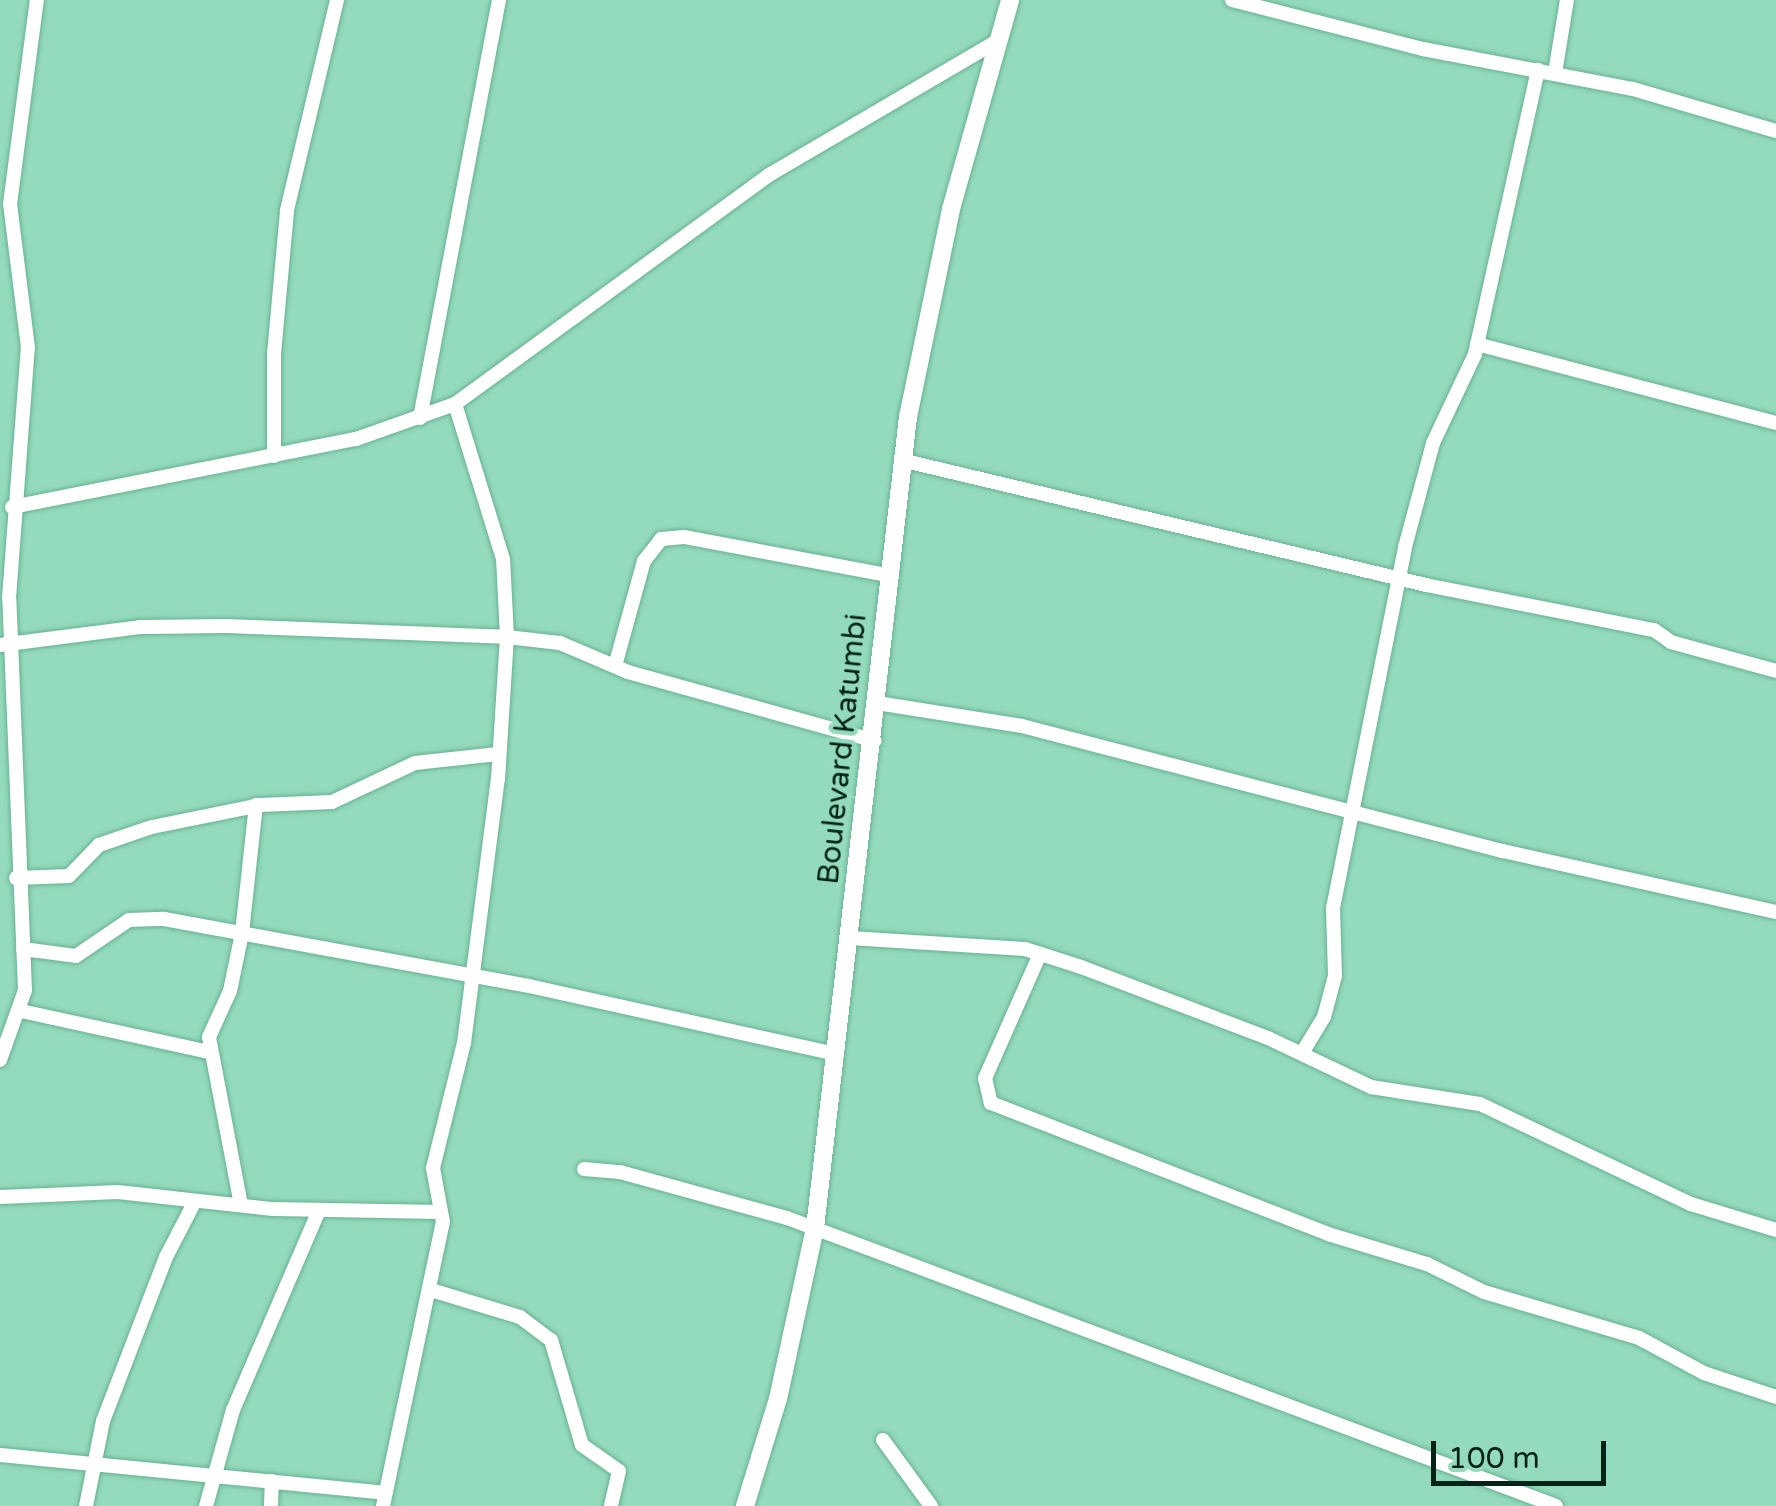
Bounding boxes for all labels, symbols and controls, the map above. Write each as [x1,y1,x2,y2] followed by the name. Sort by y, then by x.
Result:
[811,612,875,886] street label: Boulevard Katumbi
[1436,1421,1611,1483] scale bar
[1448,1440,1540,1477] text: 100 m

